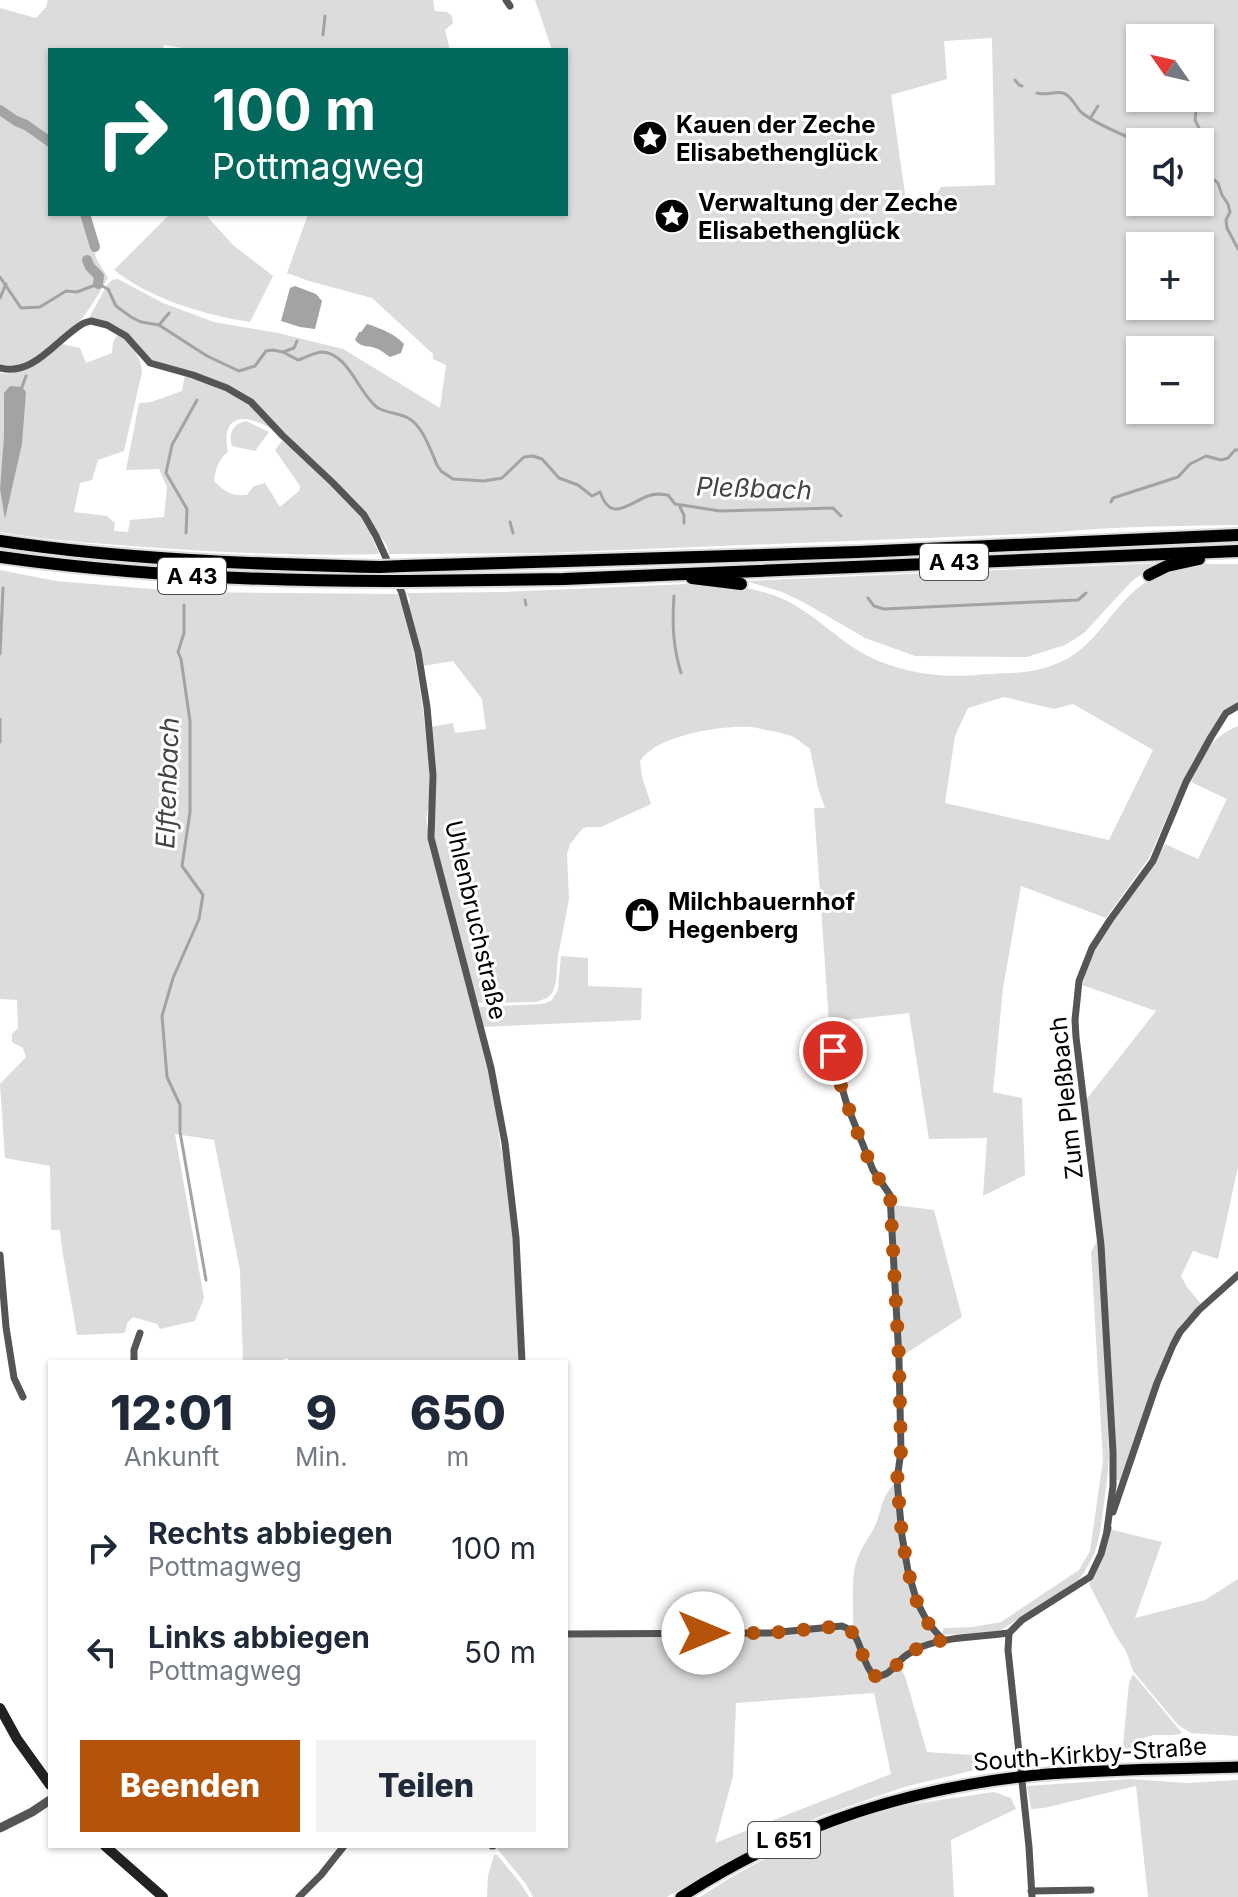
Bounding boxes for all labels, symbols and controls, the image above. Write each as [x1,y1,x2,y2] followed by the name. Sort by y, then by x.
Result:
[1126,24,1214,112] north arrow
[1126,24,1214,424] map controls
[212,76,376,144] text: 100 m
[80,80,184,184] icon: right
[676,110,878,167] place label: Kauen der Zeche Elisabethenglück
[631,119,669,157] place icon: Kauen der Zeche Elisabethenglück
[1126,128,1214,216] button: sound
[212,144,425,188] text: Pottmagweg
[698,188,958,245] place label: Verwaltung der Zeche Elisabethenglück
[653,197,691,235] place icon: Verwaltung der Zeche Elisabethenglück
[1126,232,1214,320] button: +
[1126,336,1214,424] button: −
[695,470,813,506] water label: Pleßbach
[920,544,988,580] road number: A 43
[158,558,226,594] road number: A 43
[149,717,185,849] water label: Elftenbach
[439,818,513,1022] street label: Uhlenbruchstraße
[668,887,856,944] place label: Milchbauernhof Hegenberg
[623,896,661,934] shop icon: Milchbauernhof Hegenberg
[1043,1015,1089,1181] street label: Zum Pleßbach
[799,1017,867,1085] pin
[811,1029,855,1073] icon: arrive
[110,1383,233,1442] text: 12:01
[306,1383,337,1442] text: 9
[410,1383,506,1442] text: 650
[124,1441,219,1472] text: Ankunft
[295,1441,348,1472] text: Min.
[446,1441,469,1472] text: m
[148,1515,393,1551] text: Rechts abbiegen
[80,1526,124,1570] icon: right
[451,1530,536,1566] text: 100 m
[148,1551,302,1582] text: Pottmagweg
[661,1591,745,1675] position arrow
[148,1619,370,1655] text: Links abbiegen
[80,1630,124,1674] icon: left
[464,1634,536,1670] text: 50 m
[148,1655,302,1686] text: Pottmagweg
[972,1731,1208,1777] street label: South-Kirkby-Straße
[80,1740,300,1832] button: Beenden
[316,1740,536,1832] button: Teilen
[748,1822,820,1858] road number: L 651

